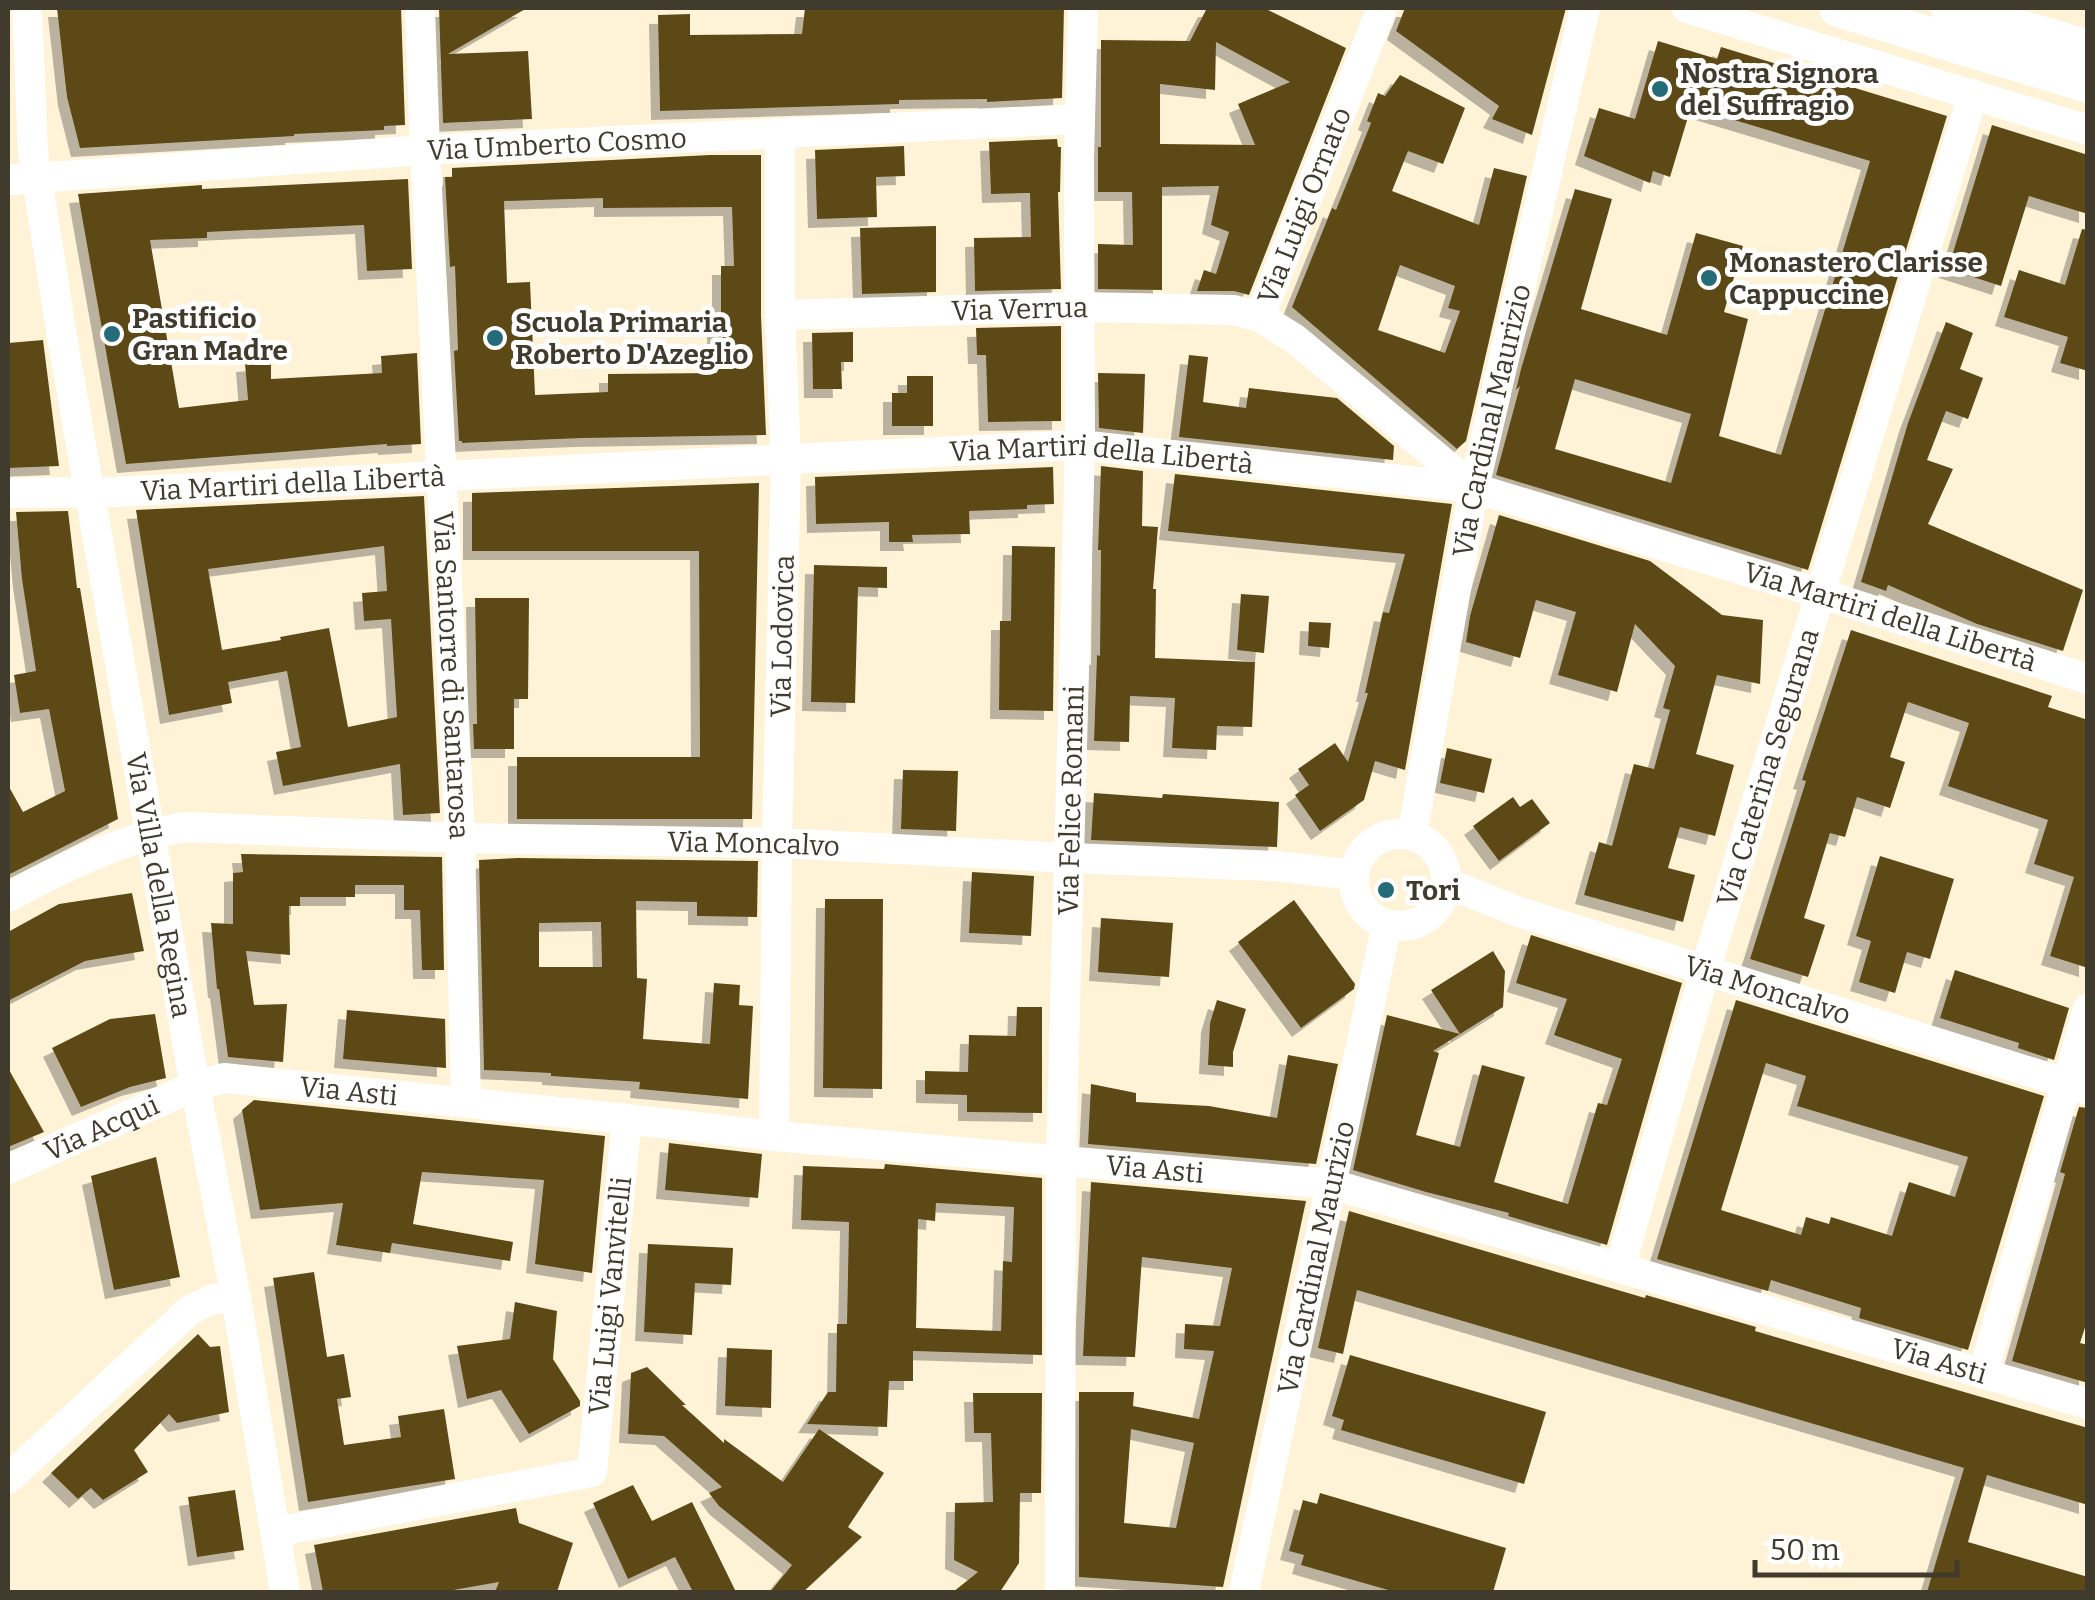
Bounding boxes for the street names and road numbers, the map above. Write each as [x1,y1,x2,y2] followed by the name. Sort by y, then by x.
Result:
[1250,102,1358,308] street label: Via Luigi Ornato
[426,121,687,166] street label: Via Umberto Cosmo
[1445,281,1537,560] street label: Via Cardinal Maurizio
[951,290,1089,327] street label: Via Verrua
[949,429,1255,480] street label: Via Martiri della Libertà
[140,459,446,507] street label: Via Martiri della Libertà
[427,510,477,840] street label: Via Santorre di Santarosa
[763,554,800,718] street label: Via Lodovica
[1740,555,2041,678] street label: Via Martiri della Libertà
[1709,624,1825,910] street label: Via Caterina Segurana
[1051,685,1090,916] street label: Via Felice Romani
[120,750,199,1020] street label: Via Villa della Regina
[667,825,841,863] street label: Via Moncalvo
[1680,948,1855,1031] street label: Via Moncalvo
[298,1069,399,1112] street label: Via Asti
[39,1088,164,1167] street label: Via Acqui
[1270,1118,1361,1397] street label: Via Cardinal Maurizio
[1104,1148,1205,1189] street label: Via Asti
[581,1175,638,1416] street label: Via Luigi Vanvitelli
[1887,1331,1991,1390] street label: Via Asti

